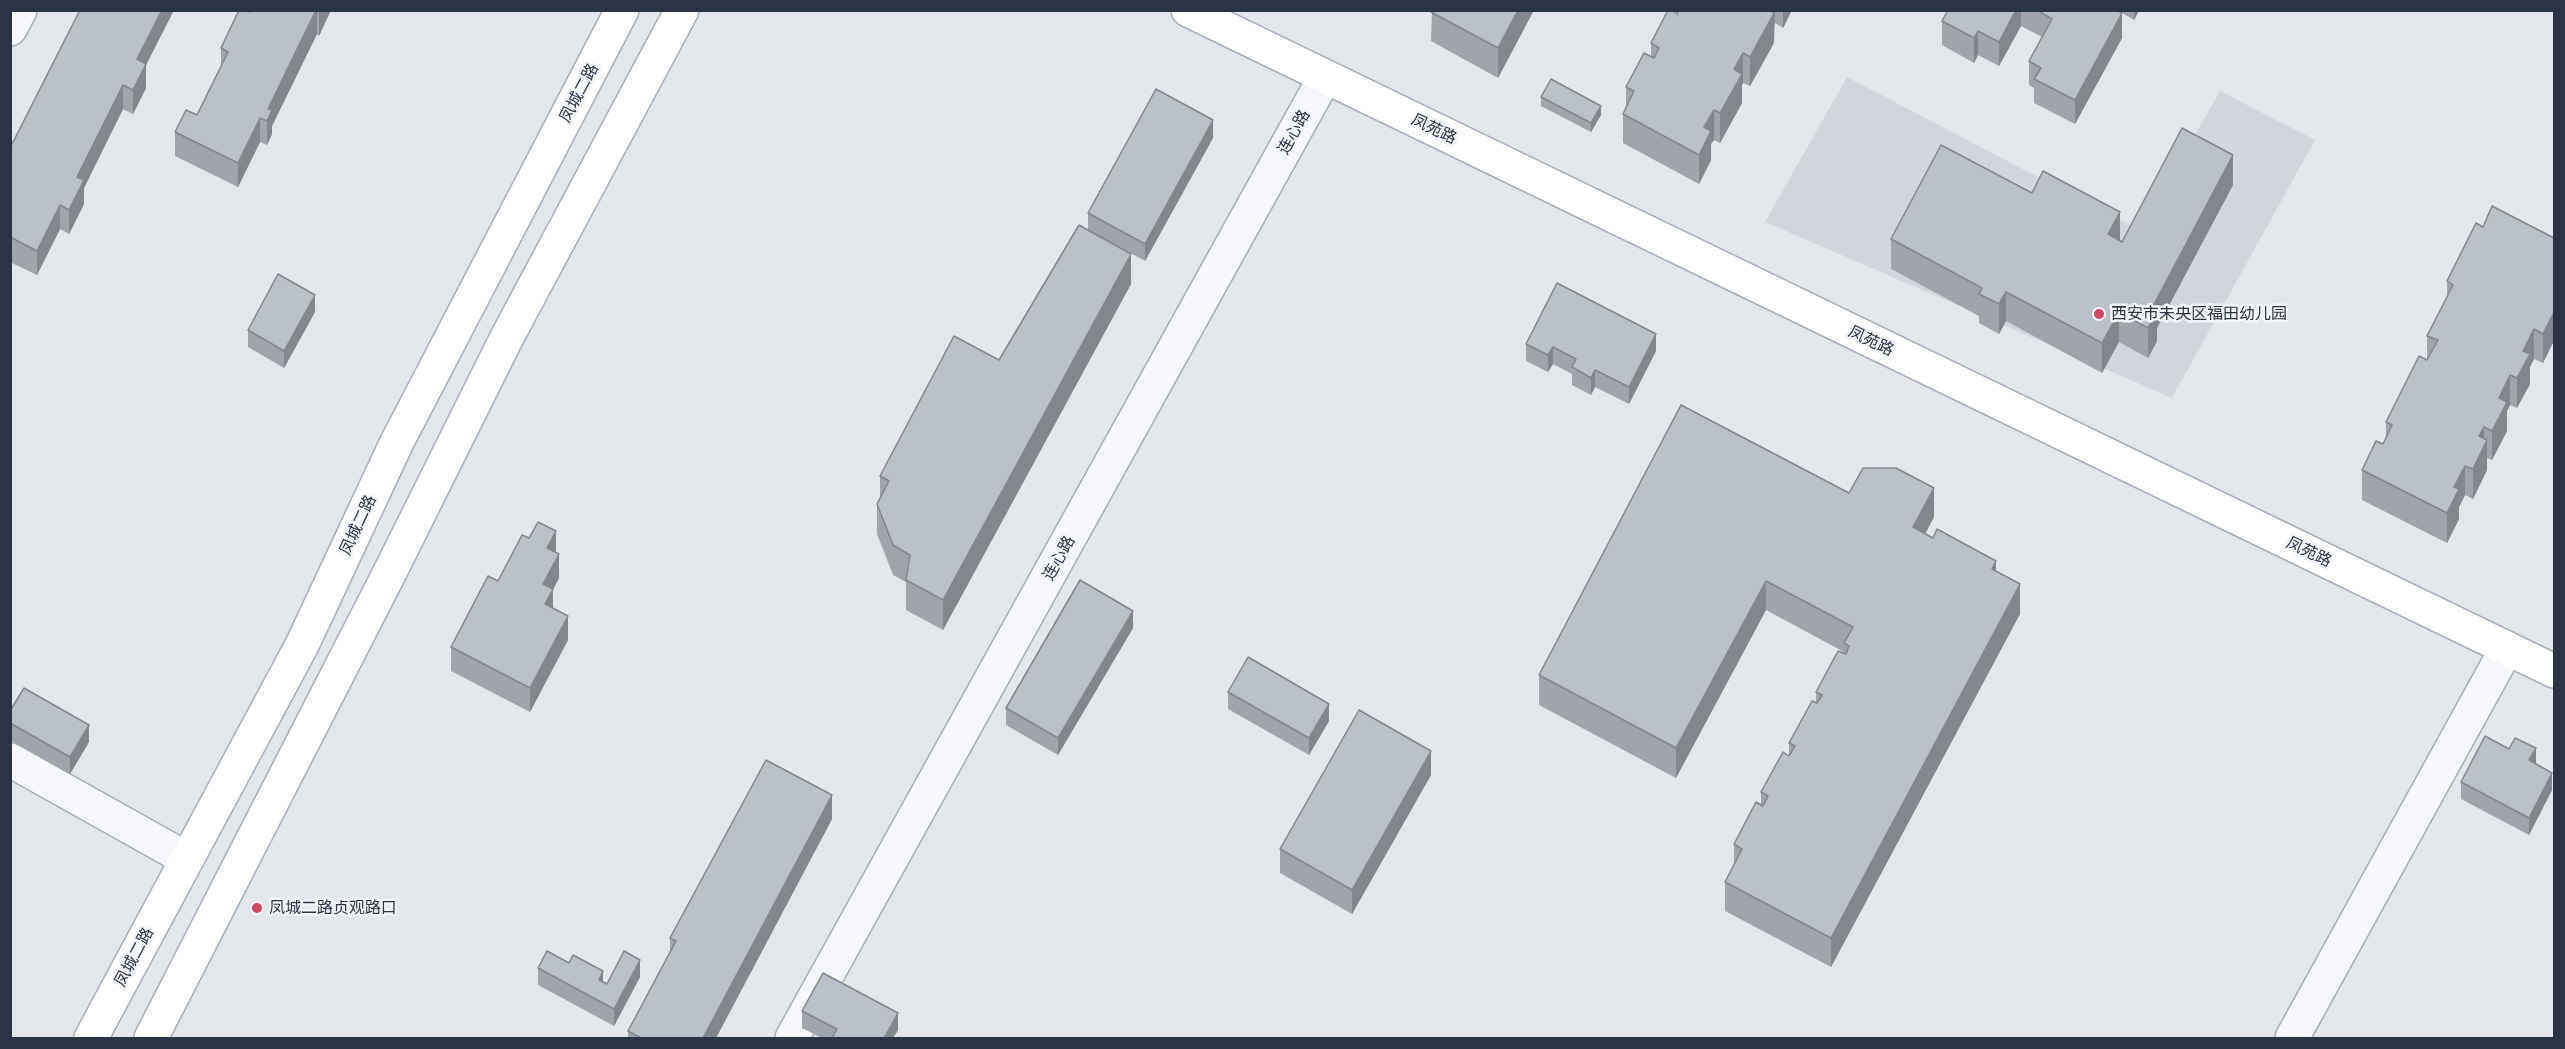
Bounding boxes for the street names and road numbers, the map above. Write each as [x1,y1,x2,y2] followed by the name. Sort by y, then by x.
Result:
[556,60,602,126] street label: 凤城二路
[1274,106,1314,158] street label: 连心路
[1408,110,1460,148] street label: 凤苑路
[1845,322,1897,360] street label: 凤苑路
[336,492,380,558] street label: 凤城二路
[1039,532,1079,584] street label: 连心路
[2283,533,2335,571] street label: 凤苑路
[111,924,157,990] street label: 凤城二路

